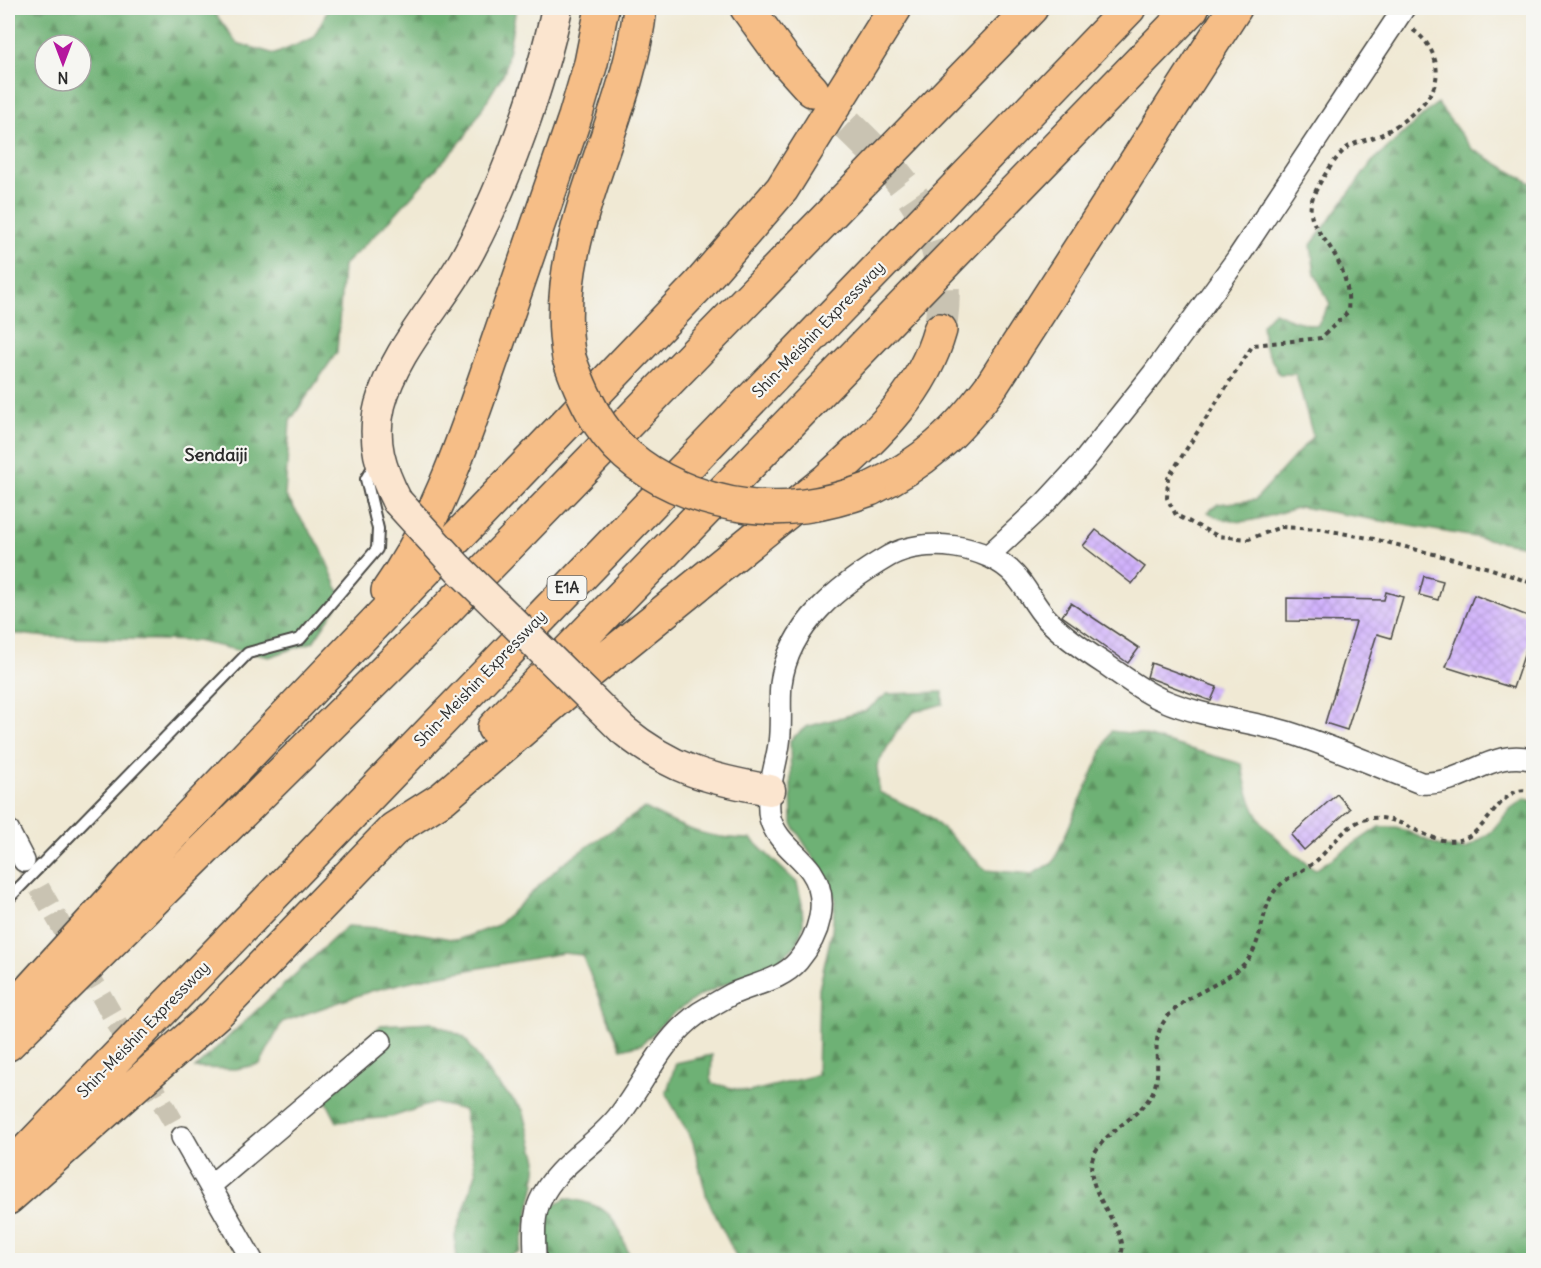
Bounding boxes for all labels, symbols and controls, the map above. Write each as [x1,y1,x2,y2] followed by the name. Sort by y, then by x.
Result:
[33,33,93,93] north arrow
[57,68,69,88] text: N
[748,257,888,401] street label: Shin-Meishin Expressway
[184,443,248,466] district label: Sendaiji
[548,576,586,600] road number: E1A
[410,606,550,750] street label: Shin-Meishin Expressway
[73,957,213,1101] street label: Shin-Meishin Expressway

